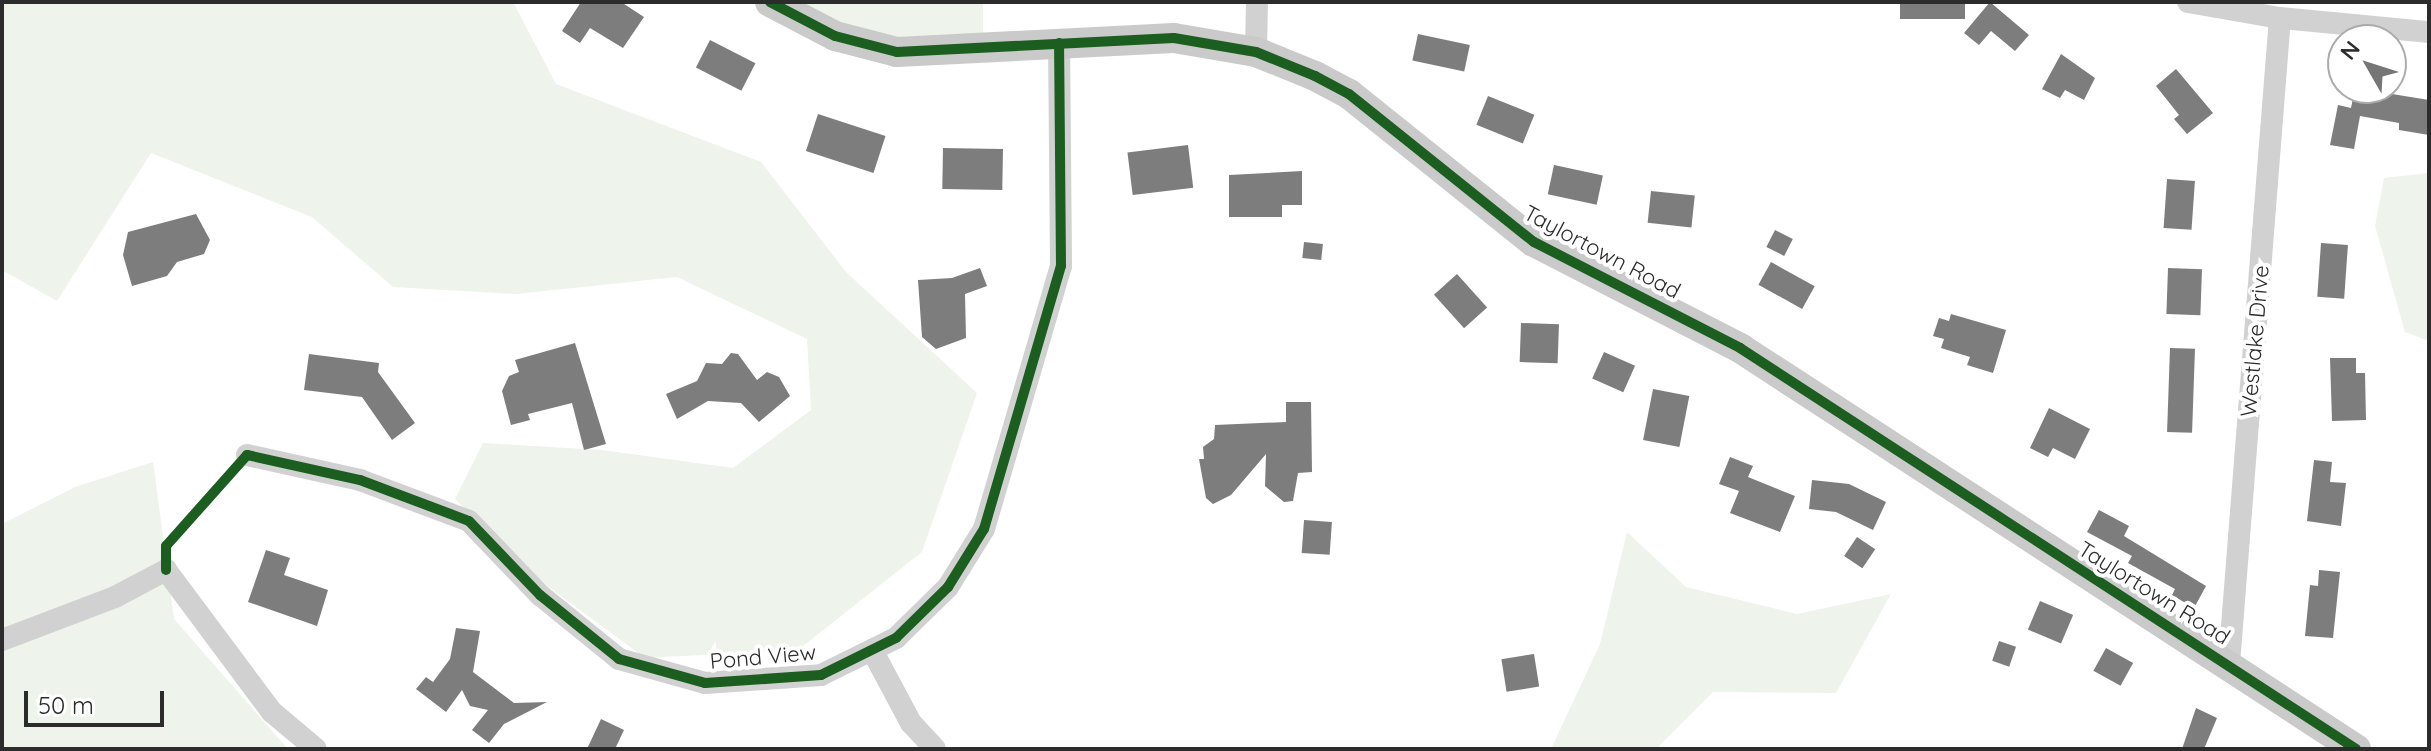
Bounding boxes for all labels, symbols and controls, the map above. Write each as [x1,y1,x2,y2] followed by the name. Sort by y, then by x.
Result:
[2327,24,2407,104] north arrow
[2334,35,2366,65] text: N
[1519,200,1685,304] street label: Taylortown Road
[2235,264,2275,418] street label: Westlake Drive
[2073,536,2235,650] street label: Taylortown Road
[709,639,817,675] street label: Pond View
[28,675,168,725] scale bar
[38,690,94,720] text: 50 m

